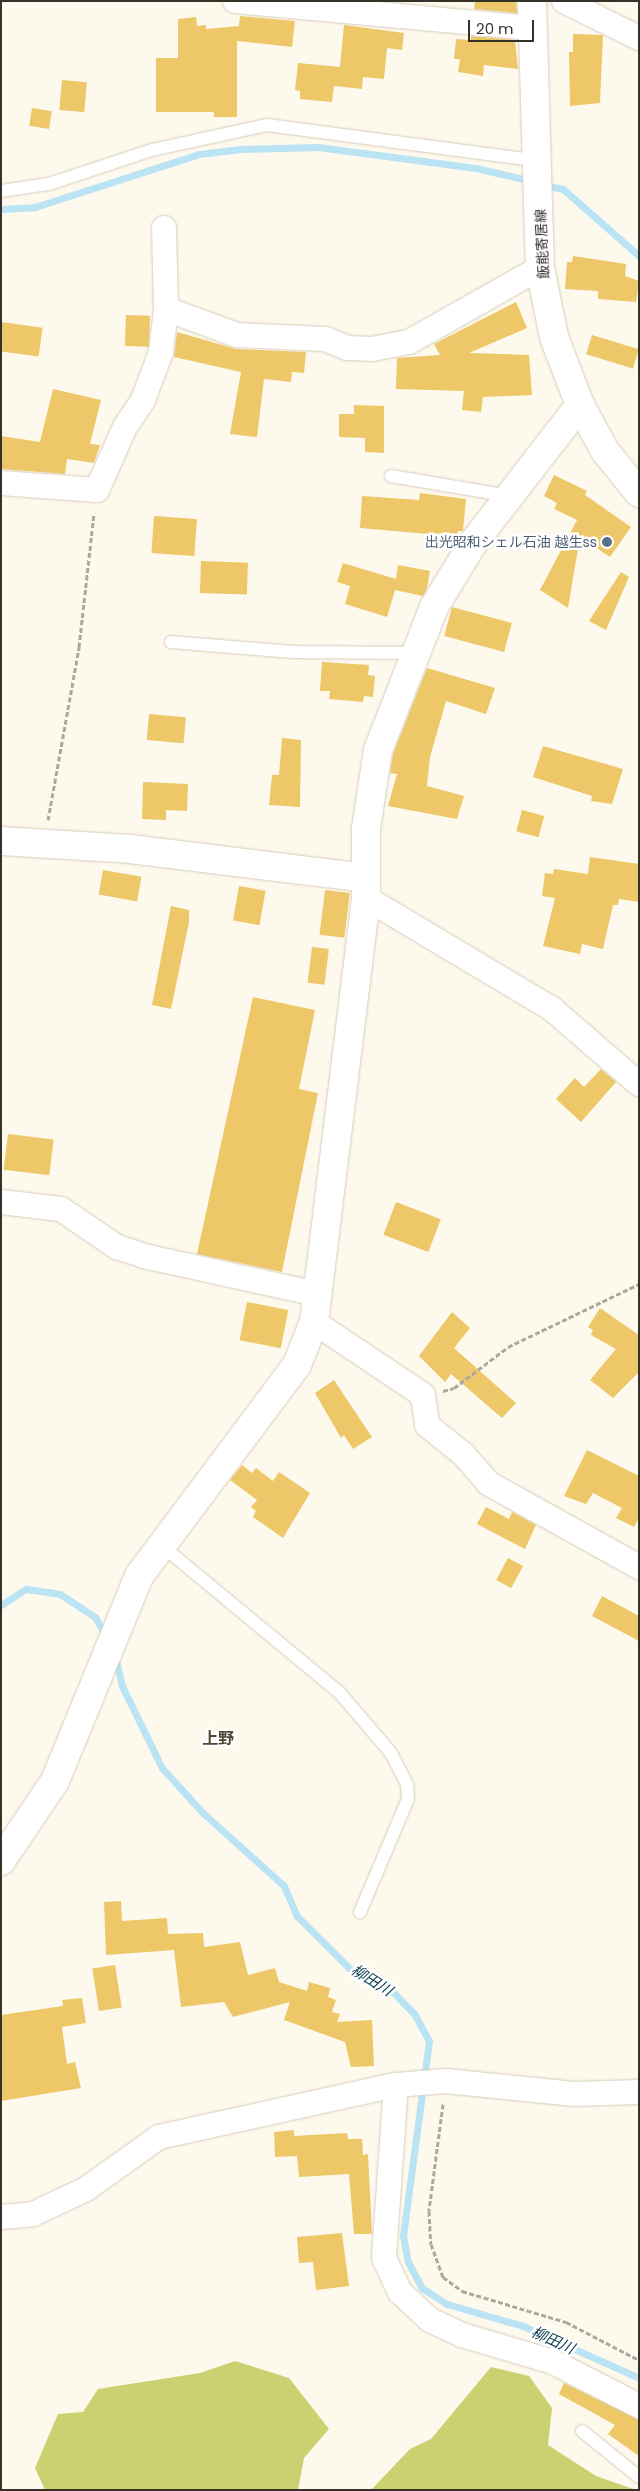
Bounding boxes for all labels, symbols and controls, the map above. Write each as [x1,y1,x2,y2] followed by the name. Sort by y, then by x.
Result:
[470,10,536,42] scale bar
[476,18,514,39] text: 20 m
[532,209,552,279] street label: 飯能寄居線
[425,534,597,550] place label: 出光昭和シェル石油 越生ss
[601,536,613,548] marker: 出光昭和シェル石油 越生ss
[202,1729,234,1749] district label: 上野
[348,1960,396,2000] water label: 柳田川
[529,2323,577,2357] water label: 柳田川

